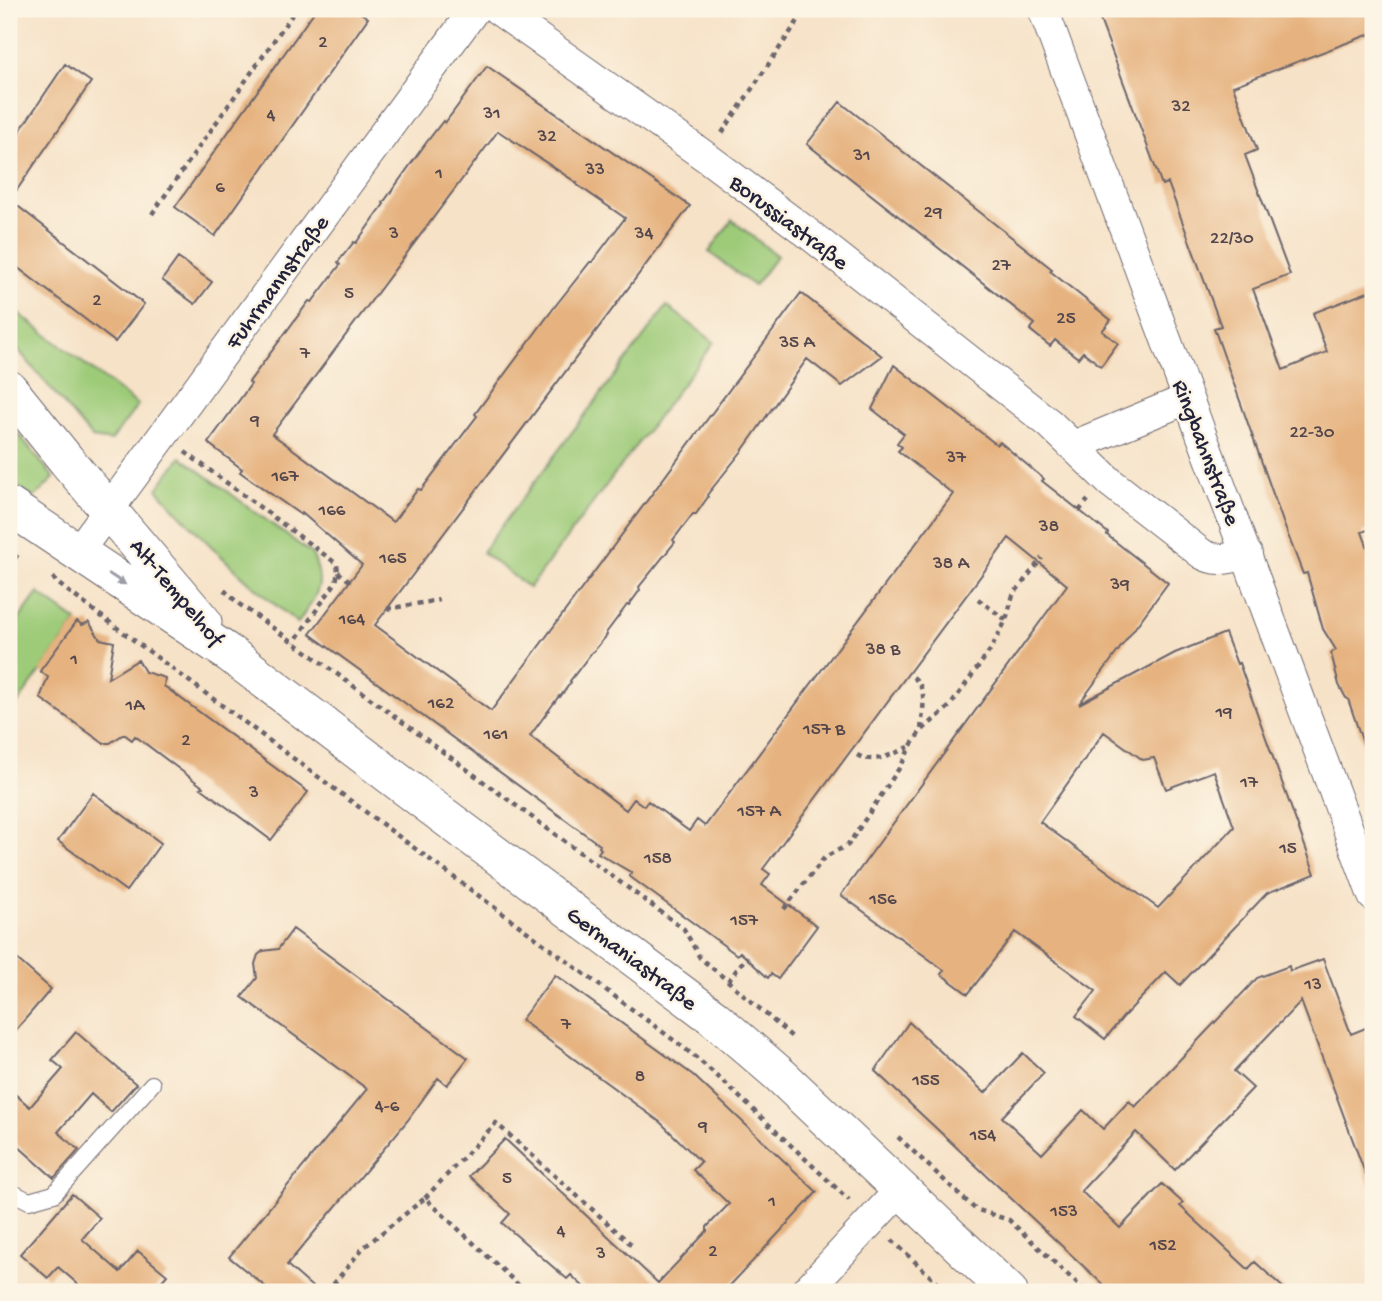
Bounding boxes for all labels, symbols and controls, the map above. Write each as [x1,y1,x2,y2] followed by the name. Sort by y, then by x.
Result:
[318,32,328,55] house number: 2
[1170,96,1191,119] house number: 32
[482,103,501,126] house number: 31
[267,105,276,128] house number: 4
[536,126,557,149] house number: 32
[852,145,871,168] house number: 31
[584,159,605,182] house number: 33
[434,163,443,186] house number: 1
[722,170,854,278] street label: Borussiastraße
[215,177,225,200] house number: 6
[924,202,943,225] house number: 29
[221,210,337,356] street label: Fuhrmannstraße
[388,223,399,246] house number: 3
[634,223,653,246] house number: 34
[1210,228,1254,251] house number: 22/30
[991,255,1012,278] house number: 27
[344,283,354,306] house number: 5
[92,290,102,313] house number: 2
[1056,308,1076,331] house number: 25
[778,332,817,355] house number: 35 A
[299,343,311,366] house number: 7
[1165,377,1245,531] street label: Ringbahnstraße
[249,410,260,433] house number: 9
[1289,422,1335,445] house number: 22-30
[945,447,967,470] house number: 37
[270,466,300,489] house number: 167
[318,500,346,523] house number: 166
[1038,516,1059,539] house number: 38
[123,534,229,654] street label: Alt-Tempelhof
[378,548,407,571] house number: 165
[932,553,971,576] house number: 38 A
[108,572,126,586] one-way arrow
[1109,574,1130,597] house number: 39
[338,609,365,632] house number: 164
[865,639,902,662] house number: 38 B
[69,649,78,672] house number: 1
[427,693,454,716] house number: 162
[125,695,146,718] house number: 1A
[1214,702,1233,725] house number: 19
[802,719,846,742] house number: 157 B
[483,724,508,747] house number: 161
[181,730,191,753] house number: 2
[1239,772,1259,795] house number: 17
[248,782,259,805] house number: 3
[736,801,782,824] house number: 157 A
[1278,838,1297,861] house number: 15
[643,848,672,871] house number: 158
[868,889,897,912] house number: 156
[560,902,703,1018] street label: Germaniastraße
[729,910,759,933] house number: 157
[1303,974,1322,997] house number: 13
[560,1014,572,1037] house number: 7
[635,1066,645,1089] house number: 8
[911,1070,940,1093] house number: 155
[375,1096,400,1119] house number: 4-6
[697,1116,708,1139] house number: 9
[969,1125,996,1148] house number: 154
[502,1168,512,1191] house number: 5
[767,1191,776,1214] house number: 1
[1049,1201,1078,1224] house number: 153
[557,1221,566,1244] house number: 4
[1149,1235,1176,1258] house number: 152
[708,1241,718,1264] house number: 2
[595,1243,606,1266] house number: 3

